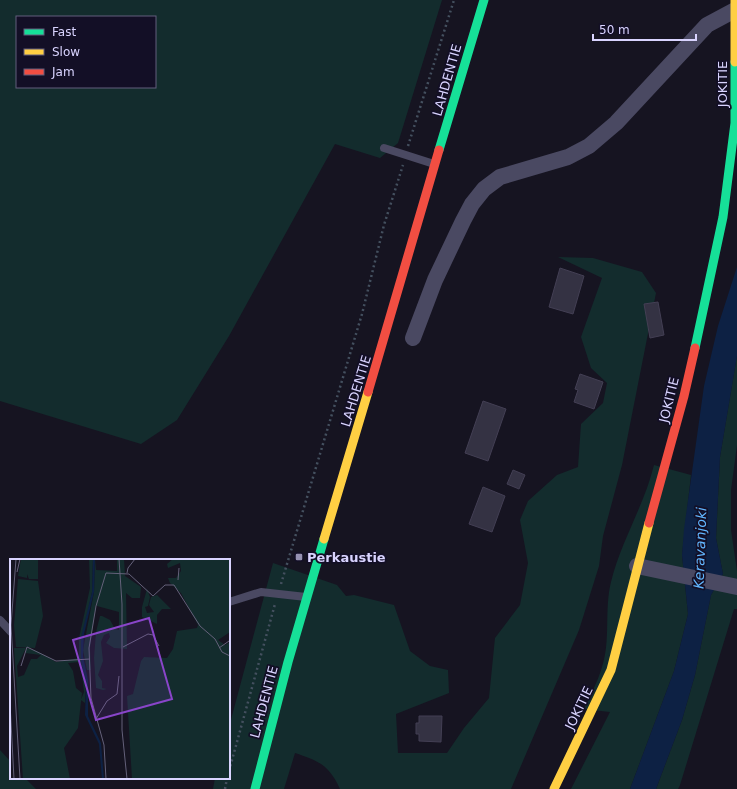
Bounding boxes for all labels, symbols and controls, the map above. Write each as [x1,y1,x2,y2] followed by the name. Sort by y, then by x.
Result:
[16,16,156,88] legend
[593,16,696,42] scale bar
[599,23,630,37] text: 50 m
[52,25,76,39] text: Fast
[430,42,464,118] street label: LAHDENTIE
[52,45,80,59] text: Slow
[715,61,730,108] street label: JOKITIE
[51,65,75,79] text: Jam
[338,353,374,429] street label: LAHDENTIE
[656,376,682,425] street label: JOKITIE
[691,507,709,589] water label: Keravanjoki
[307,550,386,565] place label: Perkaustie
[294,552,304,562] marker: Perkaustie
[10,559,230,779] inset map
[247,664,281,740] street label: LAHDENTIE
[562,684,596,733] street label: JOKITIE

